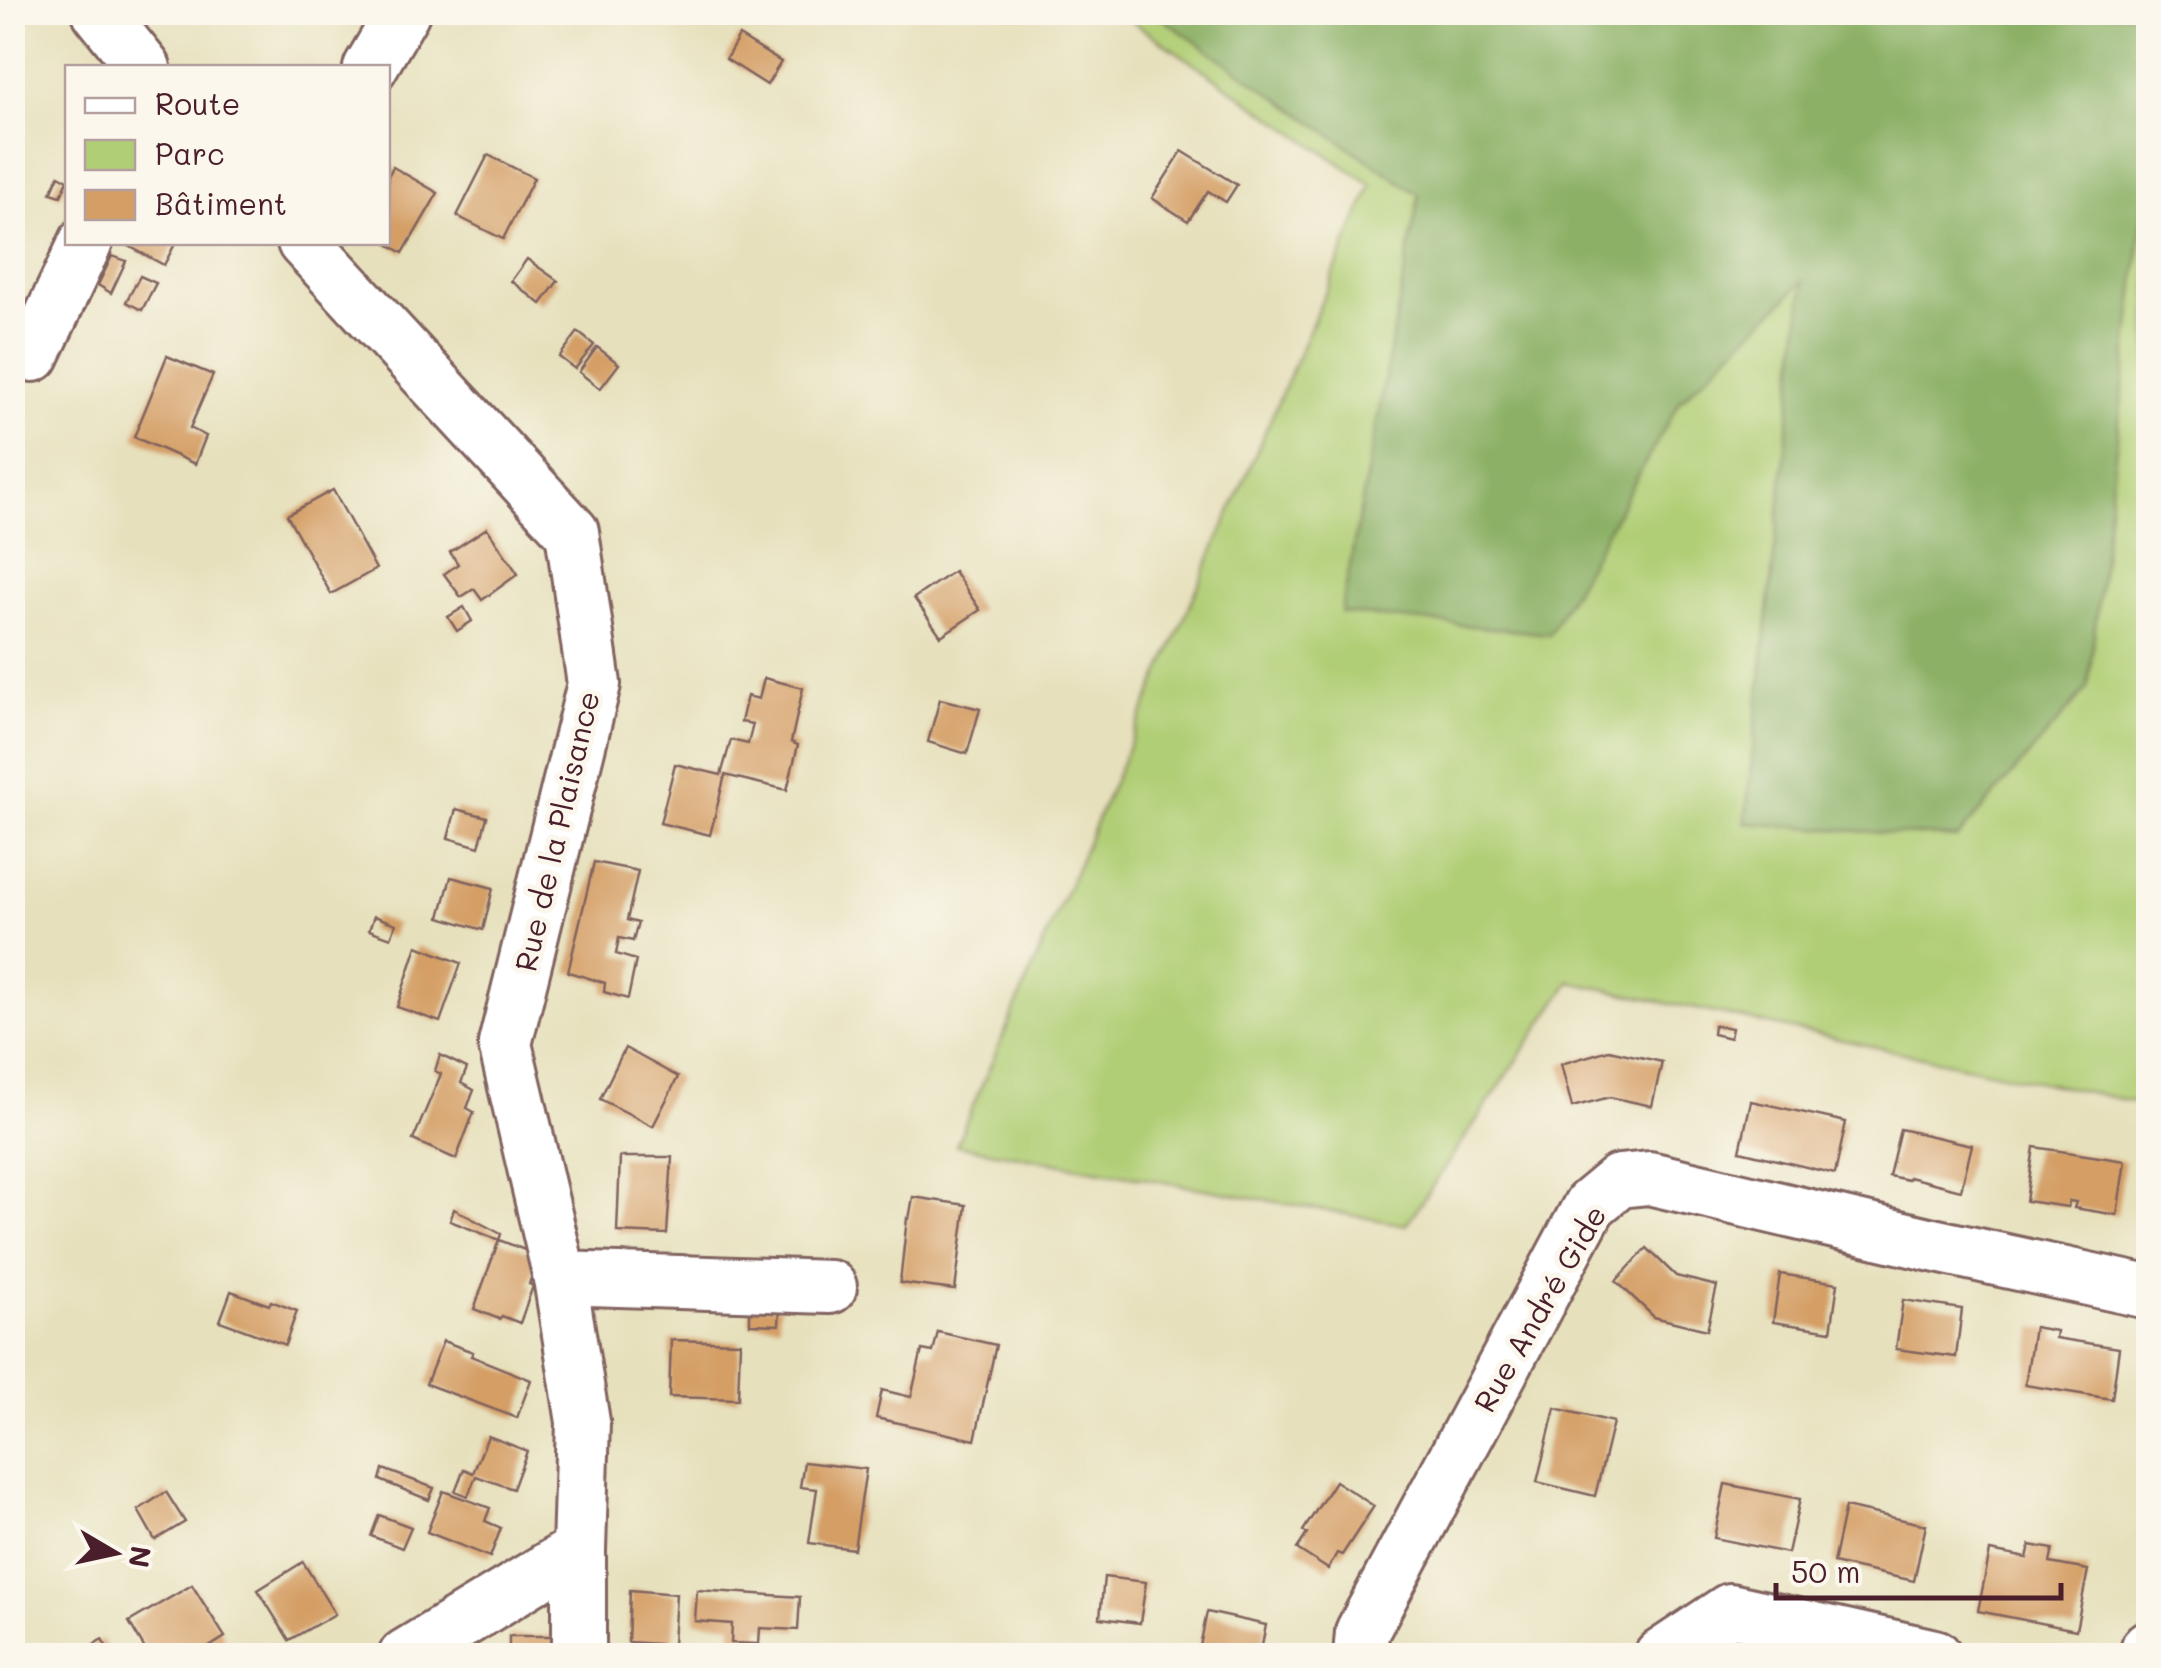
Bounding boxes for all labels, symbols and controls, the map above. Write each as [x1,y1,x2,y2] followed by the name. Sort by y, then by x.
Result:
[65,65,390,245] legend
[155,83,240,123] text: Route
[155,133,225,173] text: Parc
[155,183,287,223] text: Bâtiment
[504,687,608,975] street label: Rue de la Plaisance
[1464,1197,1614,1419] street label: Rue André Gide
[65,1503,165,1603] north arrow
[1776,1538,2061,1600] scale bar
[121,1544,160,1570] text: N
[1791,1551,1861,1591] text: 50 m

